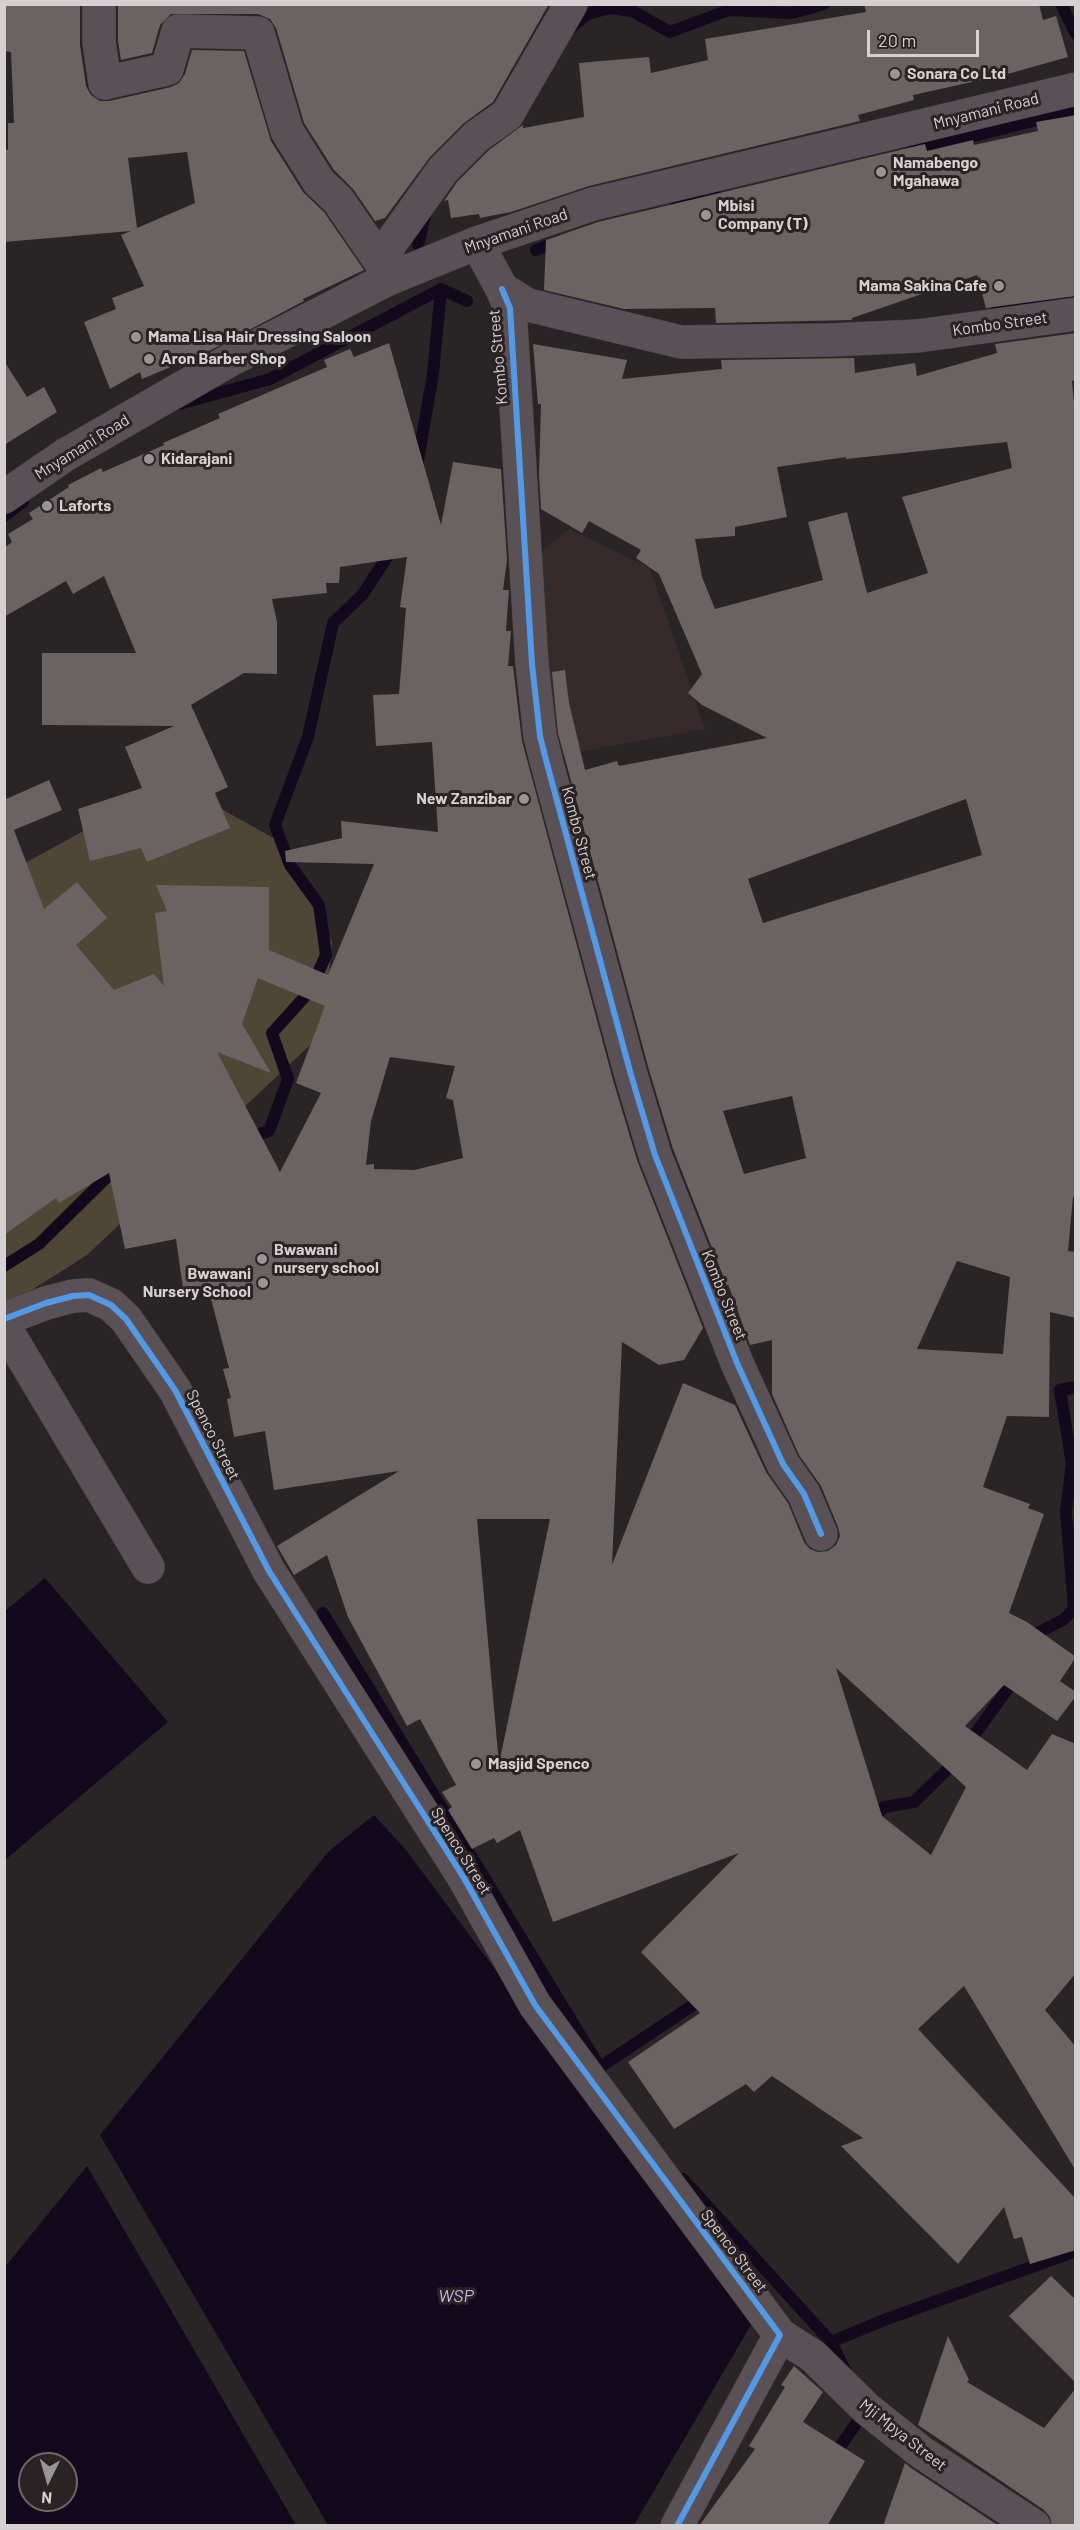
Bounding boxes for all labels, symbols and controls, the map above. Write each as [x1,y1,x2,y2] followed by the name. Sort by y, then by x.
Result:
[870,18,982,56] scale bar
[878,29,916,51] text: 20 m
[907,64,1006,84] place label: Sonara Co Ltd
[888,67,902,81] marker: Sonara Co Ltd
[931,89,1041,133] street label: Mnyamani Road
[893,153,978,191] place label: Namabengo Mgahawa
[874,165,888,179] marker: Namabengo Mgahawa
[718,196,808,234] place label: Mbisi Company (T)
[462,204,570,258] street label: Mnyamani Road
[699,208,713,222] marker: Mbisi Company (T)
[859,276,987,296] place label: Mama Sakina Cafe
[992,279,1006,293] marker: Mama Sakina Cafe
[484,308,512,406] street label: Kombo Street
[951,308,1049,340] street label: Kombo Street
[148,327,371,347] place label: Mama Lisa Hair Dressing Saloon
[129,330,143,344] marker: Mama Lisa Hair Dressing Saloon
[161,349,286,369] place label: Aron Barber Shop
[142,352,156,366] marker: Aron Barber Shop
[31,410,133,484] street label: Mnyamani Road
[161,449,232,469] place label: Kidarajani
[142,452,156,466] marker: Kidarajani
[59,496,111,516] place label: Laforts
[40,499,54,513] marker: Laforts
[557,784,601,882] street label: Kombo Street
[416,789,512,809] place label: New Zanzibar
[517,792,531,806] marker: New Zanzibar
[274,1240,379,1278] place label: Bwawani nursery school
[697,1247,751,1343] street label: Kombo Street
[255,1252,269,1266] marker: Bwawani nursery school
[143,1264,251,1302] place label: Bwawani Nursery School
[256,1276,270,1290] marker: Bwawani Nursery School
[182,1387,244,1483] street label: Spenco Street
[488,1754,590,1774] place label: Masjid Spenco
[469,1757,483,1771] marker: Masjid Spenco
[427,1804,495,1898] street label: Spenco Street
[697,2206,771,2296] street label: Spenco Street
[438,2285,474,2307] water label: WSP
[856,2395,950,2475] street label: Mji Mpya Street
[18,2452,78,2512] north arrow
[40,2489,53,2508] text: N

